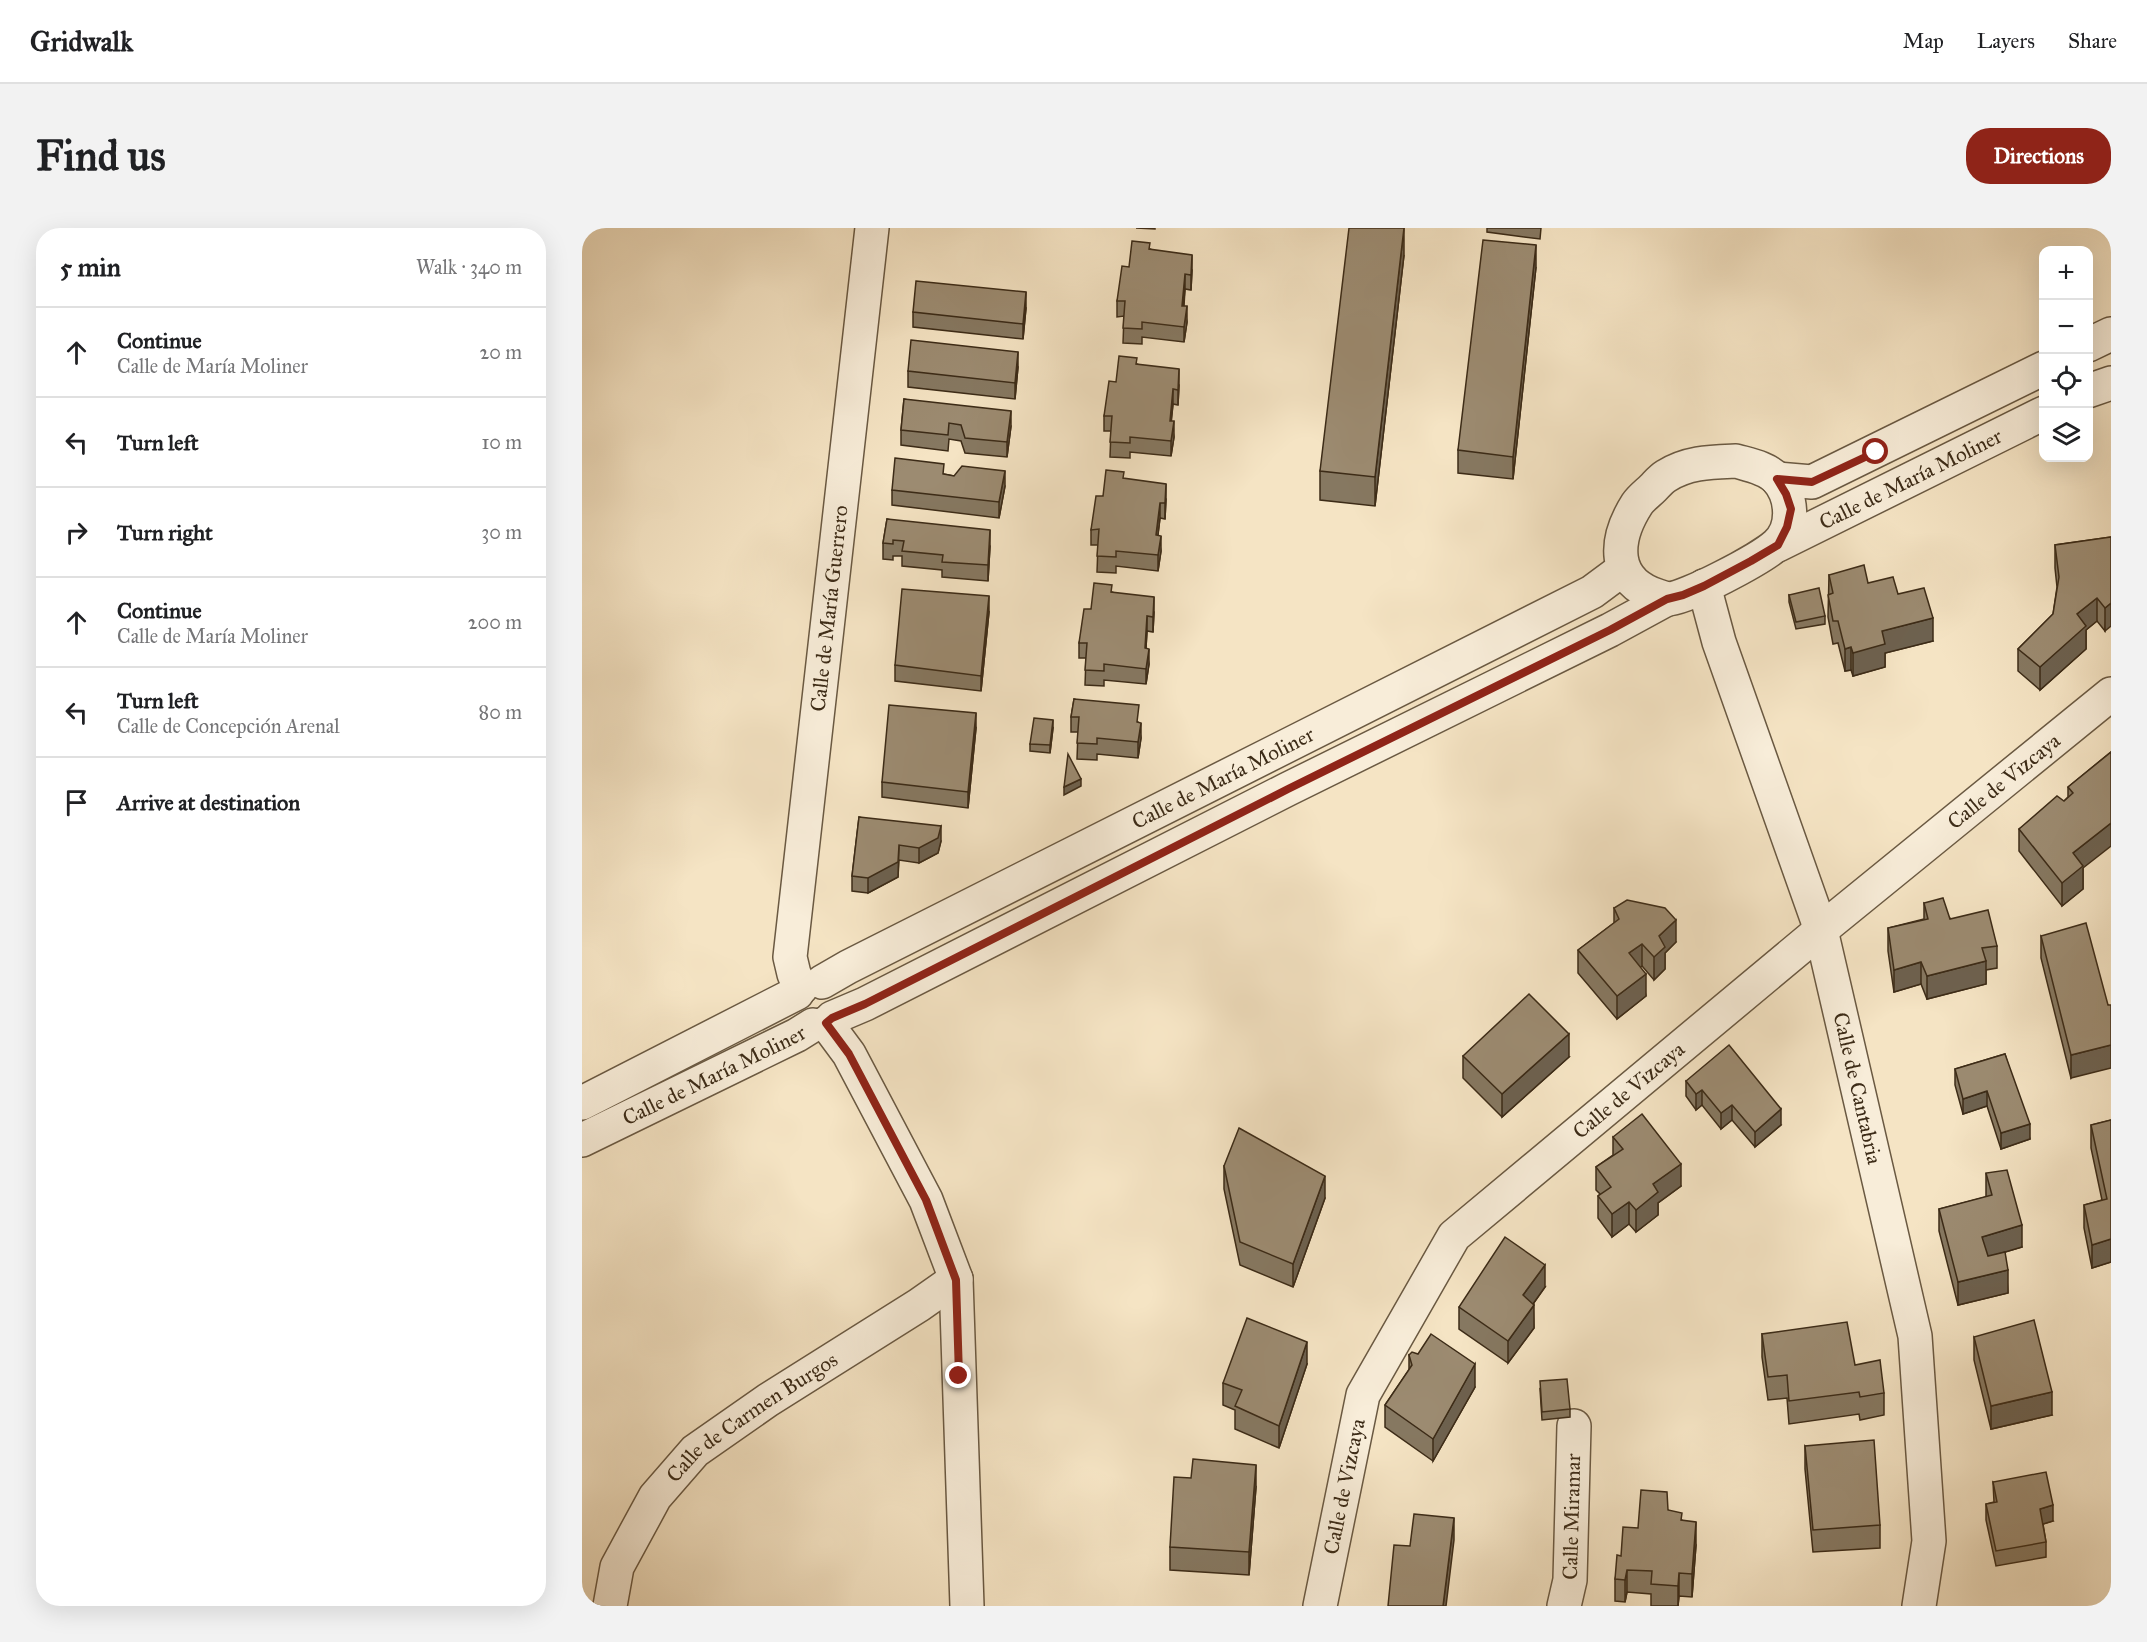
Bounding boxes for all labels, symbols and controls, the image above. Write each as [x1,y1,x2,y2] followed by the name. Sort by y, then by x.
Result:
[30,24,133,59] text: Gridwalk
[1903,28,1944,54] text: Map
[1977,28,2035,54] text: Layers
[2068,28,2117,54] text: Share
[1966,128,2111,184] button: Directions
[36,130,166,182] text: Find us
[2039,246,2093,462] map controls
[2039,246,2093,300] button: +
[60,251,121,283] text: 5 min
[416,255,522,279] text: Walk · 340 m
[2039,300,2093,354] button: −
[117,327,202,354] text: Continue
[60,336,93,369] icon: ahead
[479,340,522,364] text: 20 m
[117,354,308,378] text: Calle de María Moliner
[2039,354,2093,408] button: locate
[2039,408,2093,462] button: layers
[1815,423,2006,535] street label: Calle de María Moliner
[60,426,93,459] icon: left
[117,429,199,456] text: Turn left
[481,430,522,454] text: 10 m
[1862,438,1888,464] route start
[805,504,854,713] street label: Calle de María Guerrero
[60,516,93,549] icon: right
[117,519,213,546] text: Turn right
[481,520,522,544] text: 30 m
[117,597,202,624] text: Continue
[60,606,93,639] icon: ahead
[468,610,522,634] text: 200 m
[117,624,308,648] text: Calle de María Moliner
[117,687,199,714] text: Turn left
[60,696,93,729] icon: left
[479,700,522,724] text: 80 m
[117,714,340,738] text: Calle de Concepción Arenal
[1128,721,1319,835] street label: Calle de María Moliner
[1942,728,2066,835] street label: Calle de Vizcaya
[60,786,93,819] icon: arrive
[117,789,300,816] text: Arrive at destination
[1827,1010,1888,1167] street label: Calle de Cantabria
[618,1020,811,1131] street label: Calle de María Moliner
[1567,1036,1690,1144] street label: Calle de Vizcaya
[661,1347,842,1488] street label: Calle de Carmen Burgos
[945,1362,971,1388] route end
[1318,1416,1371,1557] street label: Calle de Vizcaya
[1557,1453,1586,1580] street label: Calle Miramar

